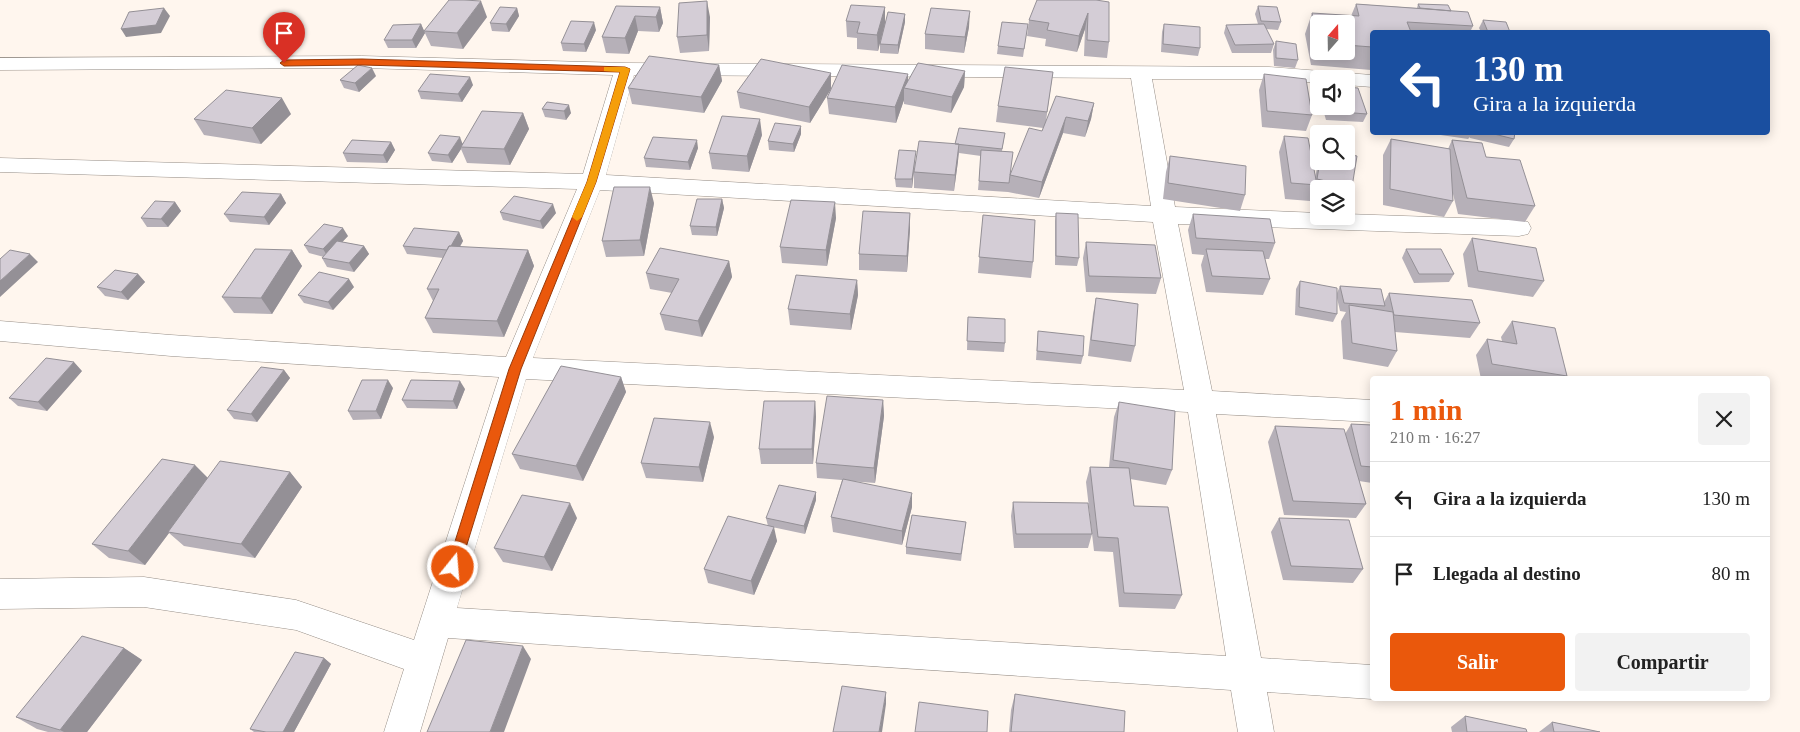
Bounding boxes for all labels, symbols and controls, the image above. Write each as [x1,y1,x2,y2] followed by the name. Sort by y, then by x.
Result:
[263,12,305,63] pin
[1310,15,1355,60] north arrow
[1310,15,1355,225] map controls
[270,19,298,47] icon: arrive
[1390,50,1455,115] icon: left
[1473,50,1563,89] text: 130 m
[1310,70,1355,115] button: sound
[1473,91,1636,116] text: Gira a la izquierda
[1310,125,1355,170] button: search
[1310,180,1355,225] button: layers
[1390,393,1463,426] text: 1 min
[1698,393,1750,445] button: close
[1390,429,1480,446] text: 210 m · 16:27
[1390,485,1418,513] icon: left
[1433,488,1587,509] text: Gira a la izquierda
[1702,488,1750,509] text: 130 m
[426,540,478,592] position arrow
[1390,560,1418,588] icon: arrive
[1433,563,1581,584] text: Llegada al destino
[1711,563,1750,584] text: 80 m
[1390,633,1565,691] button: Salir
[1575,633,1750,691] button: Compartir

